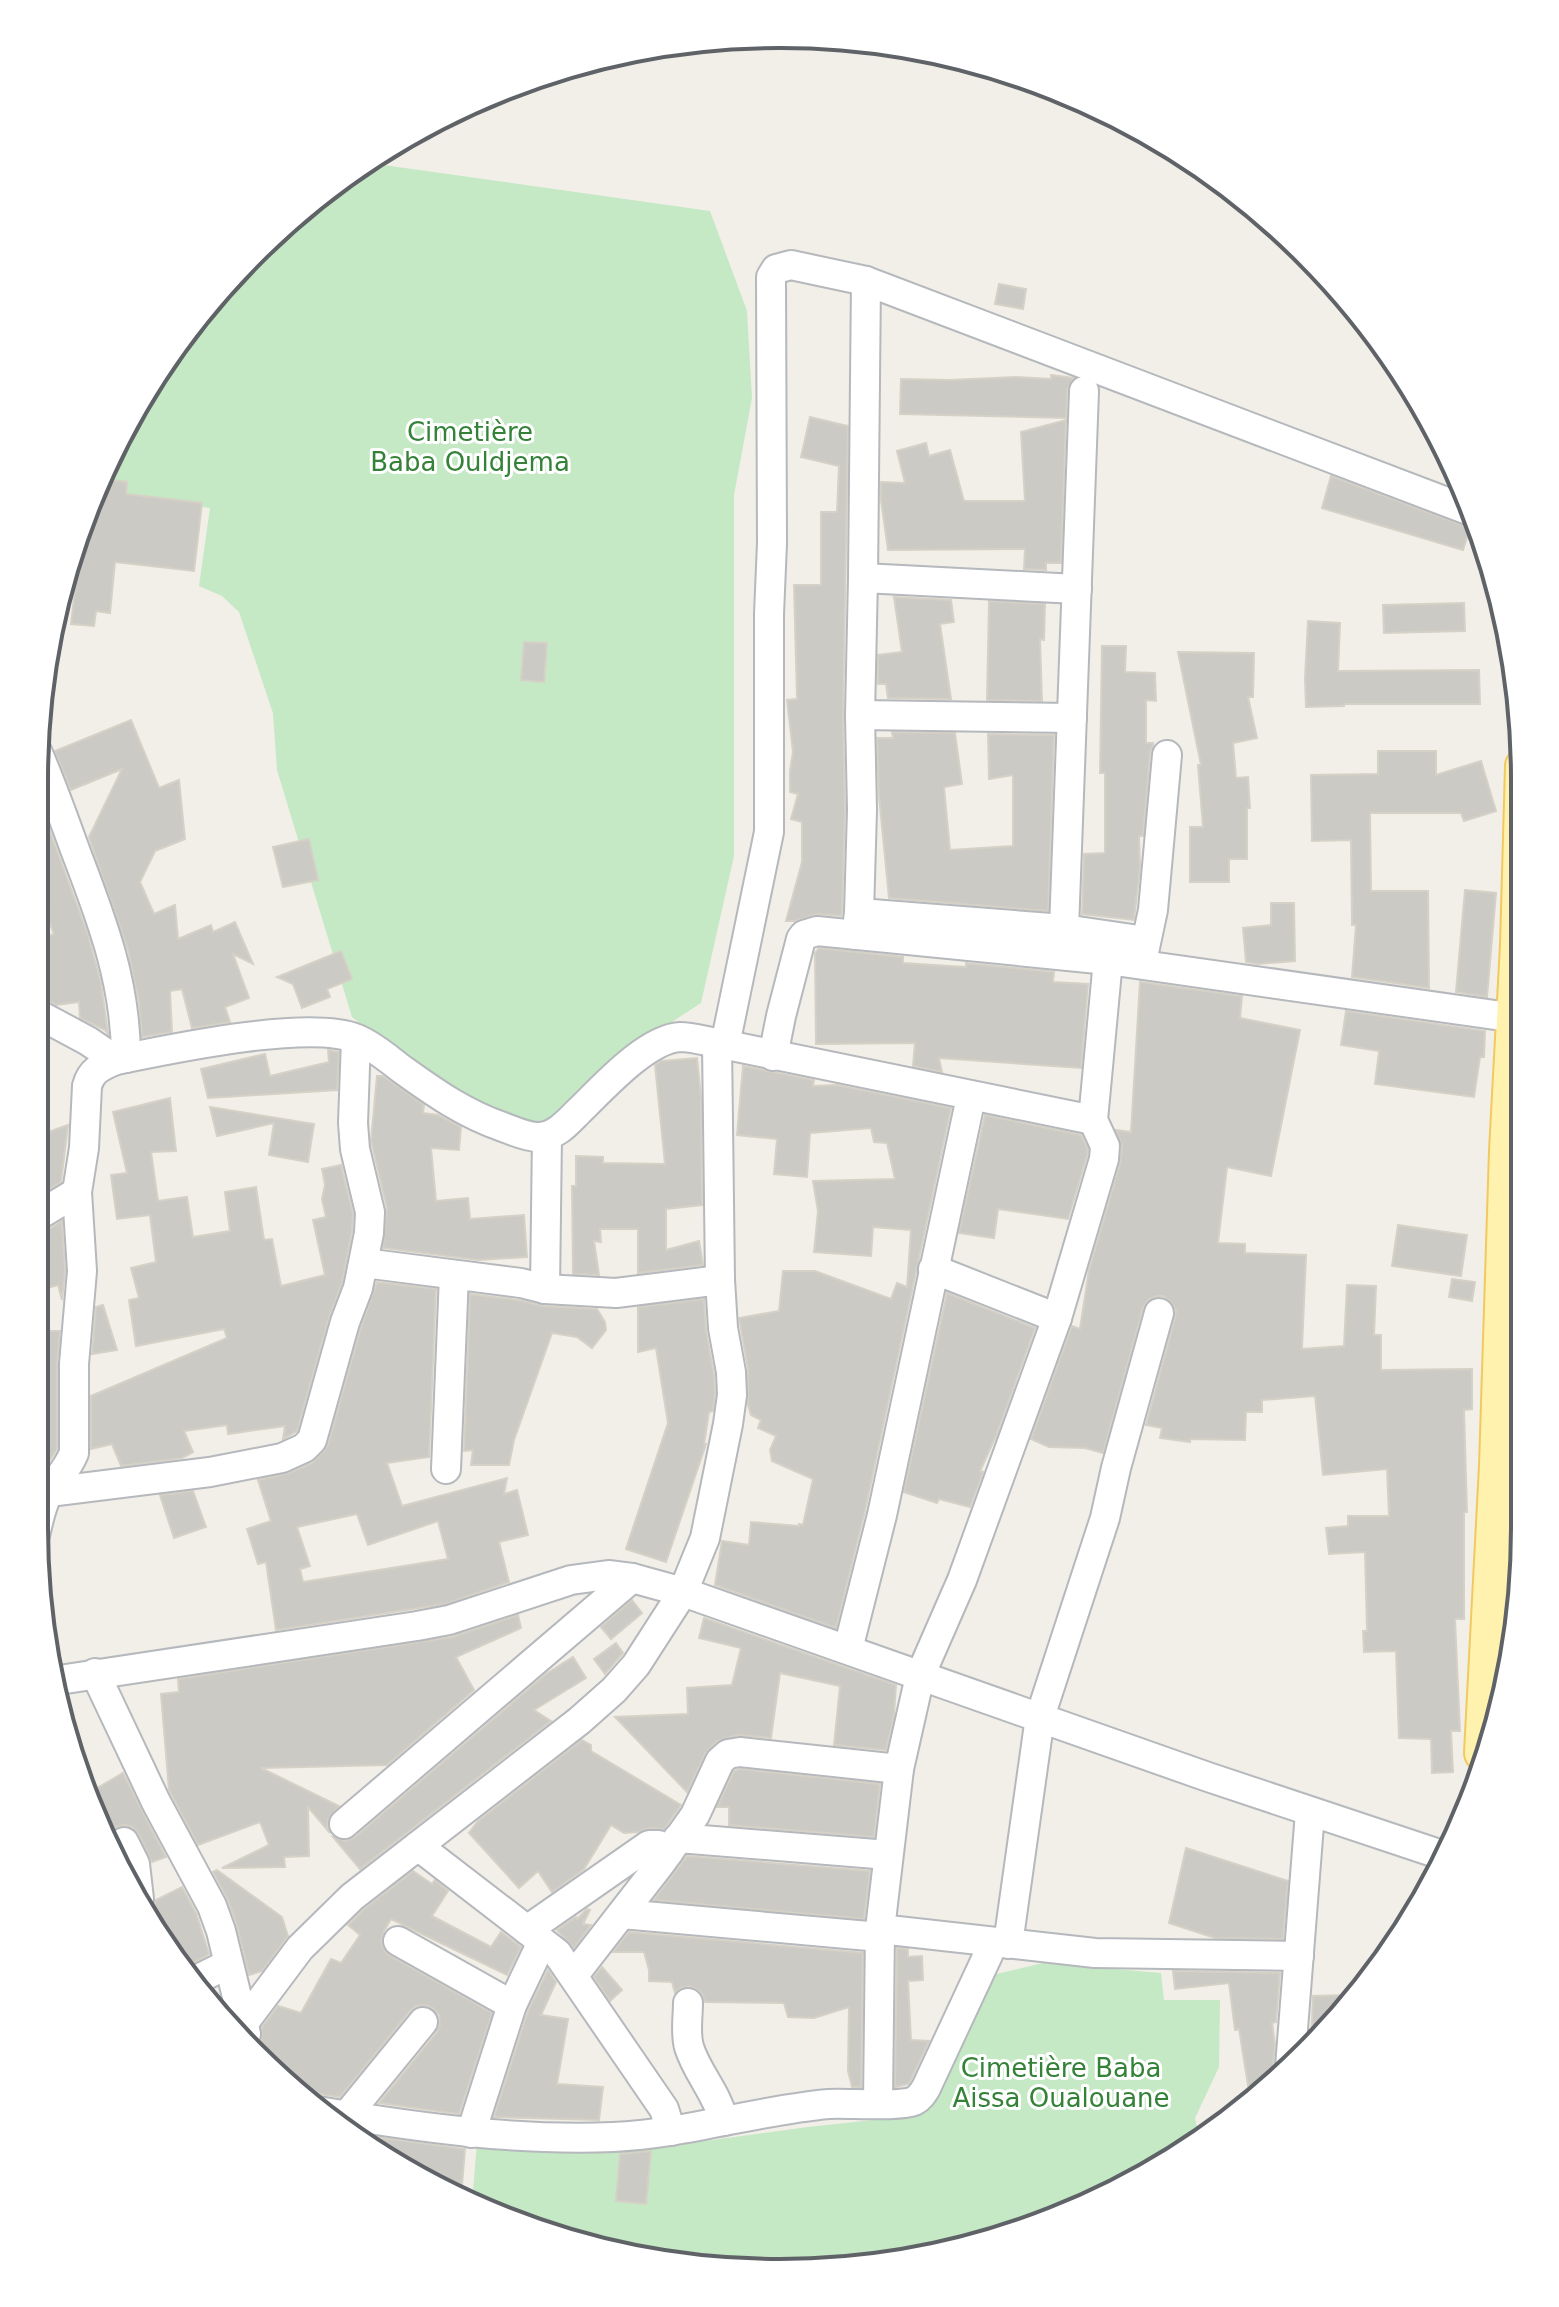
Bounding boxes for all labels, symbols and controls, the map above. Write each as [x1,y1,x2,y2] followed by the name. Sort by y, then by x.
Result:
[370,417,570,477] park label: Cimetière Baba Ouldjema
[952,2053,1170,2113] park label: Cimetière Baba Aissa Oualouane

